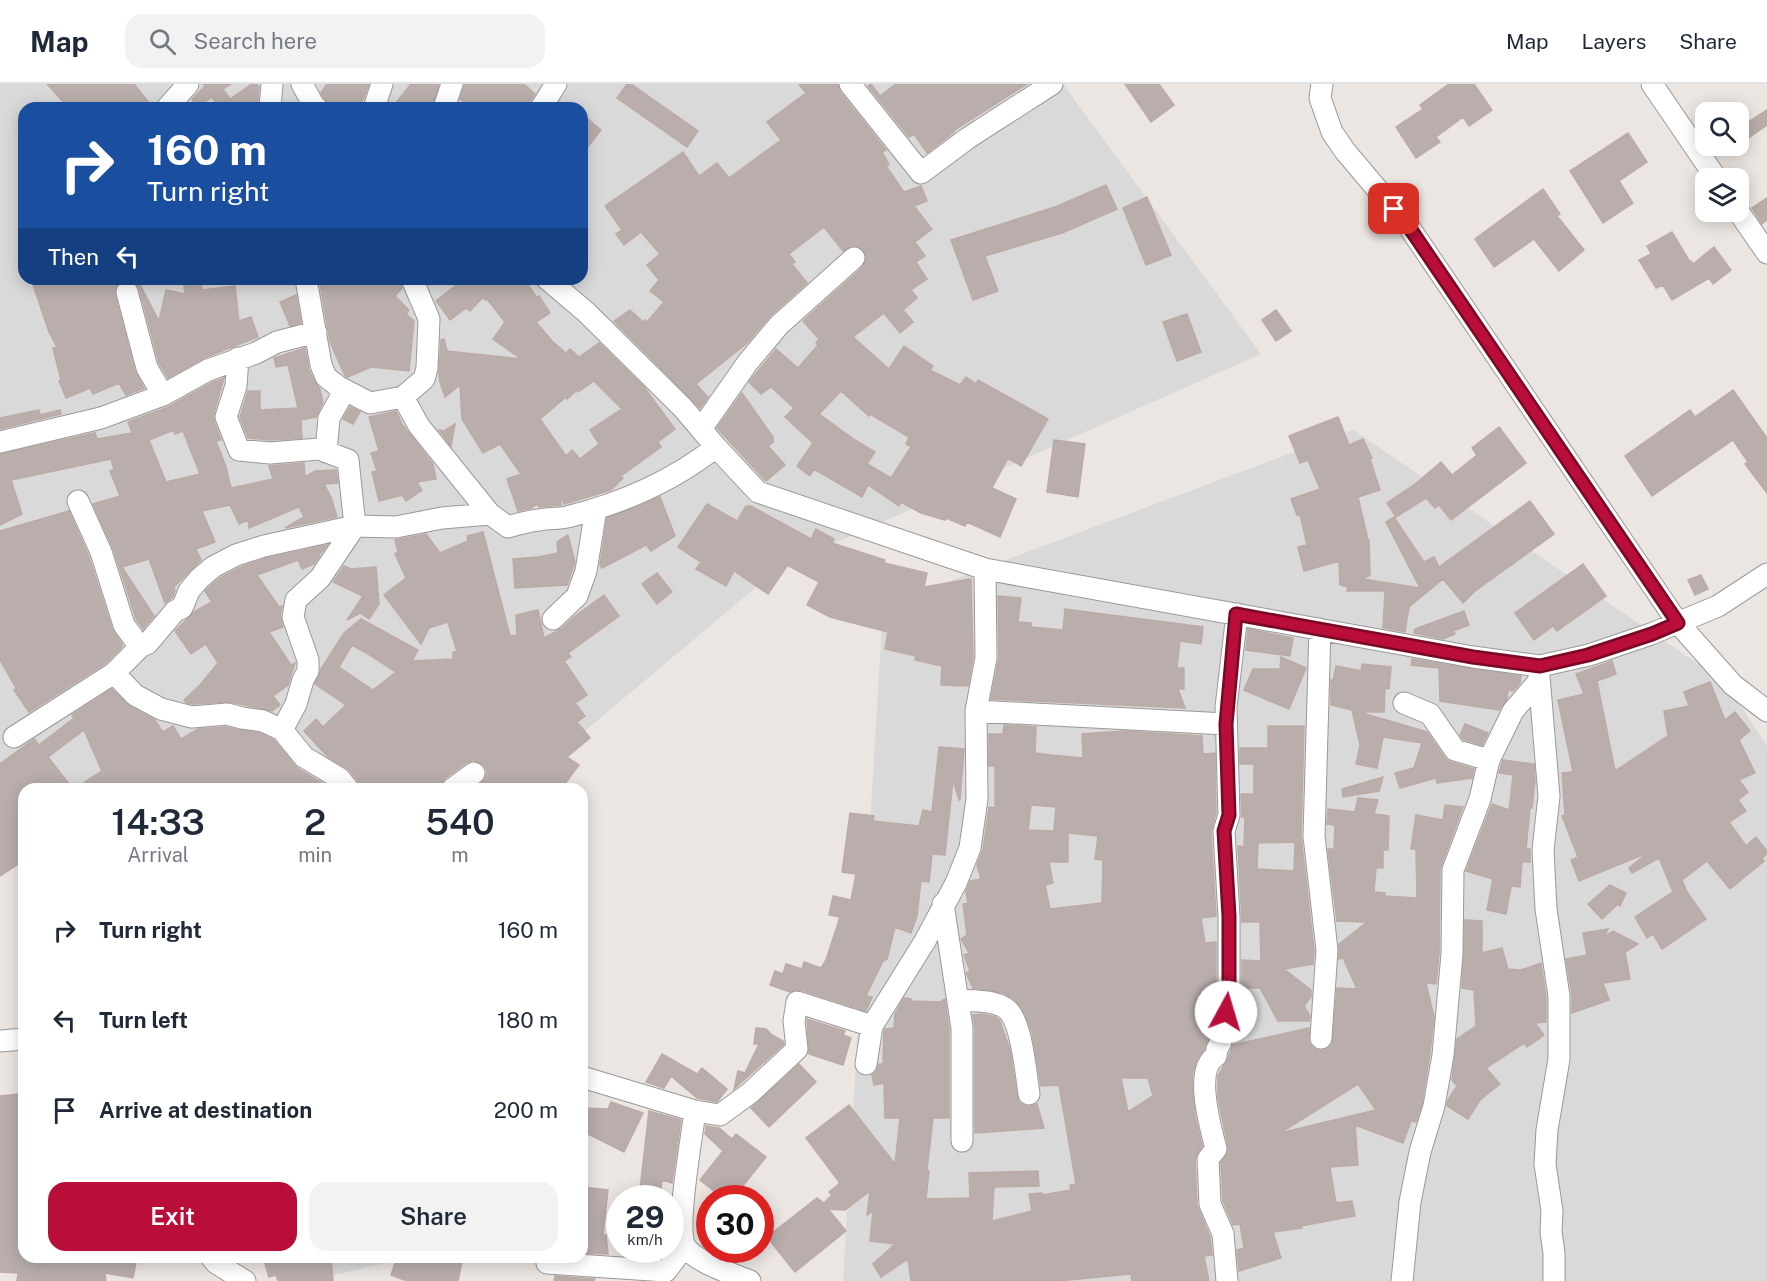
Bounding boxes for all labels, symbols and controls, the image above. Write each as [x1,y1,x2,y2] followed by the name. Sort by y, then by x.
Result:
[125,14,545,68] search box
[30,25,89,58] text: Map
[146,25,179,58] icon: search
[194,28,317,54] text: Search here
[1506,29,1549,54] text: Map
[1582,29,1646,54] text: Layers
[1679,29,1737,54] text: Share
[1695,102,1749,222] map controls
[1695,102,1749,156] button: search
[147,125,267,174] text: 160 m
[48,126,126,204] icon: right
[1695,168,1749,222] button: layers
[147,175,270,207] text: Turn right
[1368,183,1419,234] pin
[1377,192,1410,225] icon: arrive
[111,240,144,273] icon: left
[48,244,99,270] text: Then
[111,801,205,843] text: 14:33
[304,801,326,843] text: 2
[425,801,495,843] text: 540
[127,843,189,867] text: Arrival
[298,843,332,867] text: min
[451,843,469,867] text: m
[48,914,81,947] icon: right
[99,917,202,943] text: Turn right
[498,917,558,943] text: 160 m
[1194,980,1258,1044] position arrow
[48,1004,81,1037] icon: left
[99,1007,188,1033] text: Turn left
[497,1007,558,1033] text: 180 m
[48,1094,81,1127] icon: arrive
[99,1097,312,1123] text: Arrive at destination
[494,1097,558,1123] text: 200 m
[48,1182,297,1251] button: Exit
[309,1182,558,1251] button: Share
[696,1185,774,1263] speed limit sign: 30
[626,1199,664,1235] text: 29
[627,1231,663,1248] text: km/h

